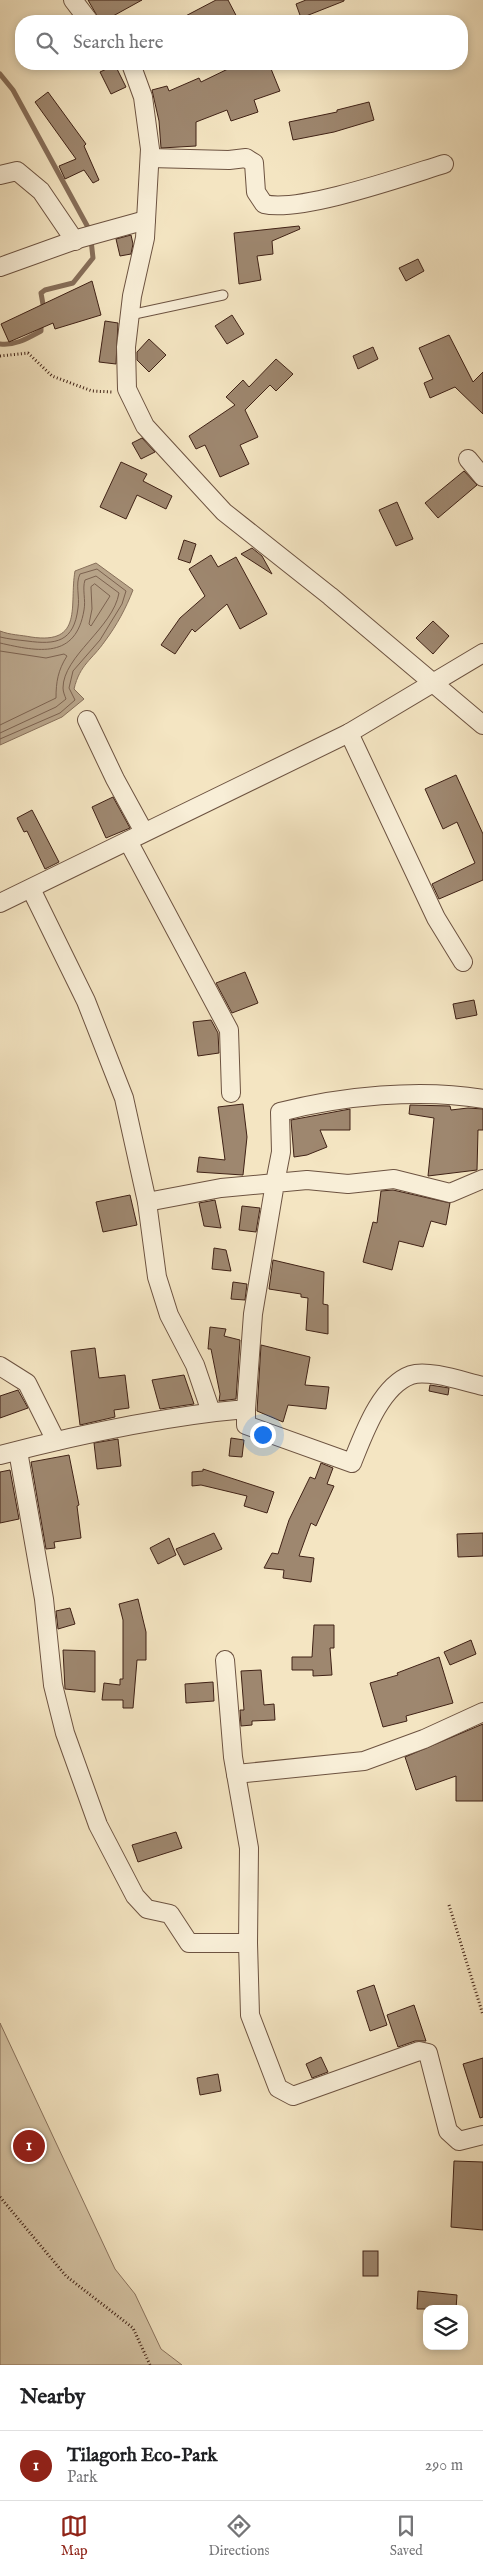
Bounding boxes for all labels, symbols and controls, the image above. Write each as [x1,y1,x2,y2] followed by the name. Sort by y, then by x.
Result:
[15,15,468,70] search box
[33,29,61,57] icon: search
[73,31,164,55] text: Search here
[250,1422,276,1448] your location
[13,2127,45,2165] pin: 1
[423,2305,468,2350] map controls
[423,2305,468,2350] button: layers
[20,2384,85,2411] text: Nearby
[67,2444,217,2468] text: Tilagorh Eco-Park
[33,2456,39,2476] text: 1
[425,2456,463,2476] text: 290 m
[67,2468,97,2488] text: Park
[60,2512,88,2560] tab: Map
[208,2512,269,2560] tab: Directions
[390,2512,423,2560] tab: Saved

